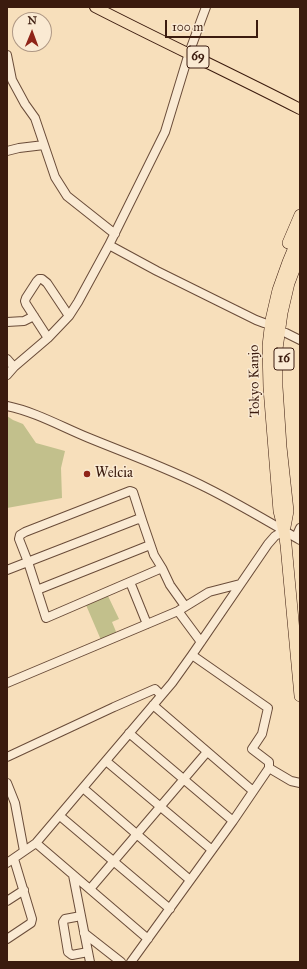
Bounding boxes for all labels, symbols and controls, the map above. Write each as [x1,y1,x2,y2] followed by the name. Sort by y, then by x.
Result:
[12,12,52,52] north arrow
[167,12,260,38] scale bar
[27,14,37,27] text: N
[172,20,203,34] text: 100 m
[187,46,209,68] road number: 69
[246,345,264,417] street label: Tokyo Kanjo
[274,348,294,370] road number: 16
[95,466,133,482] place label: Welcia
[82,469,92,479] marker: Welcia

